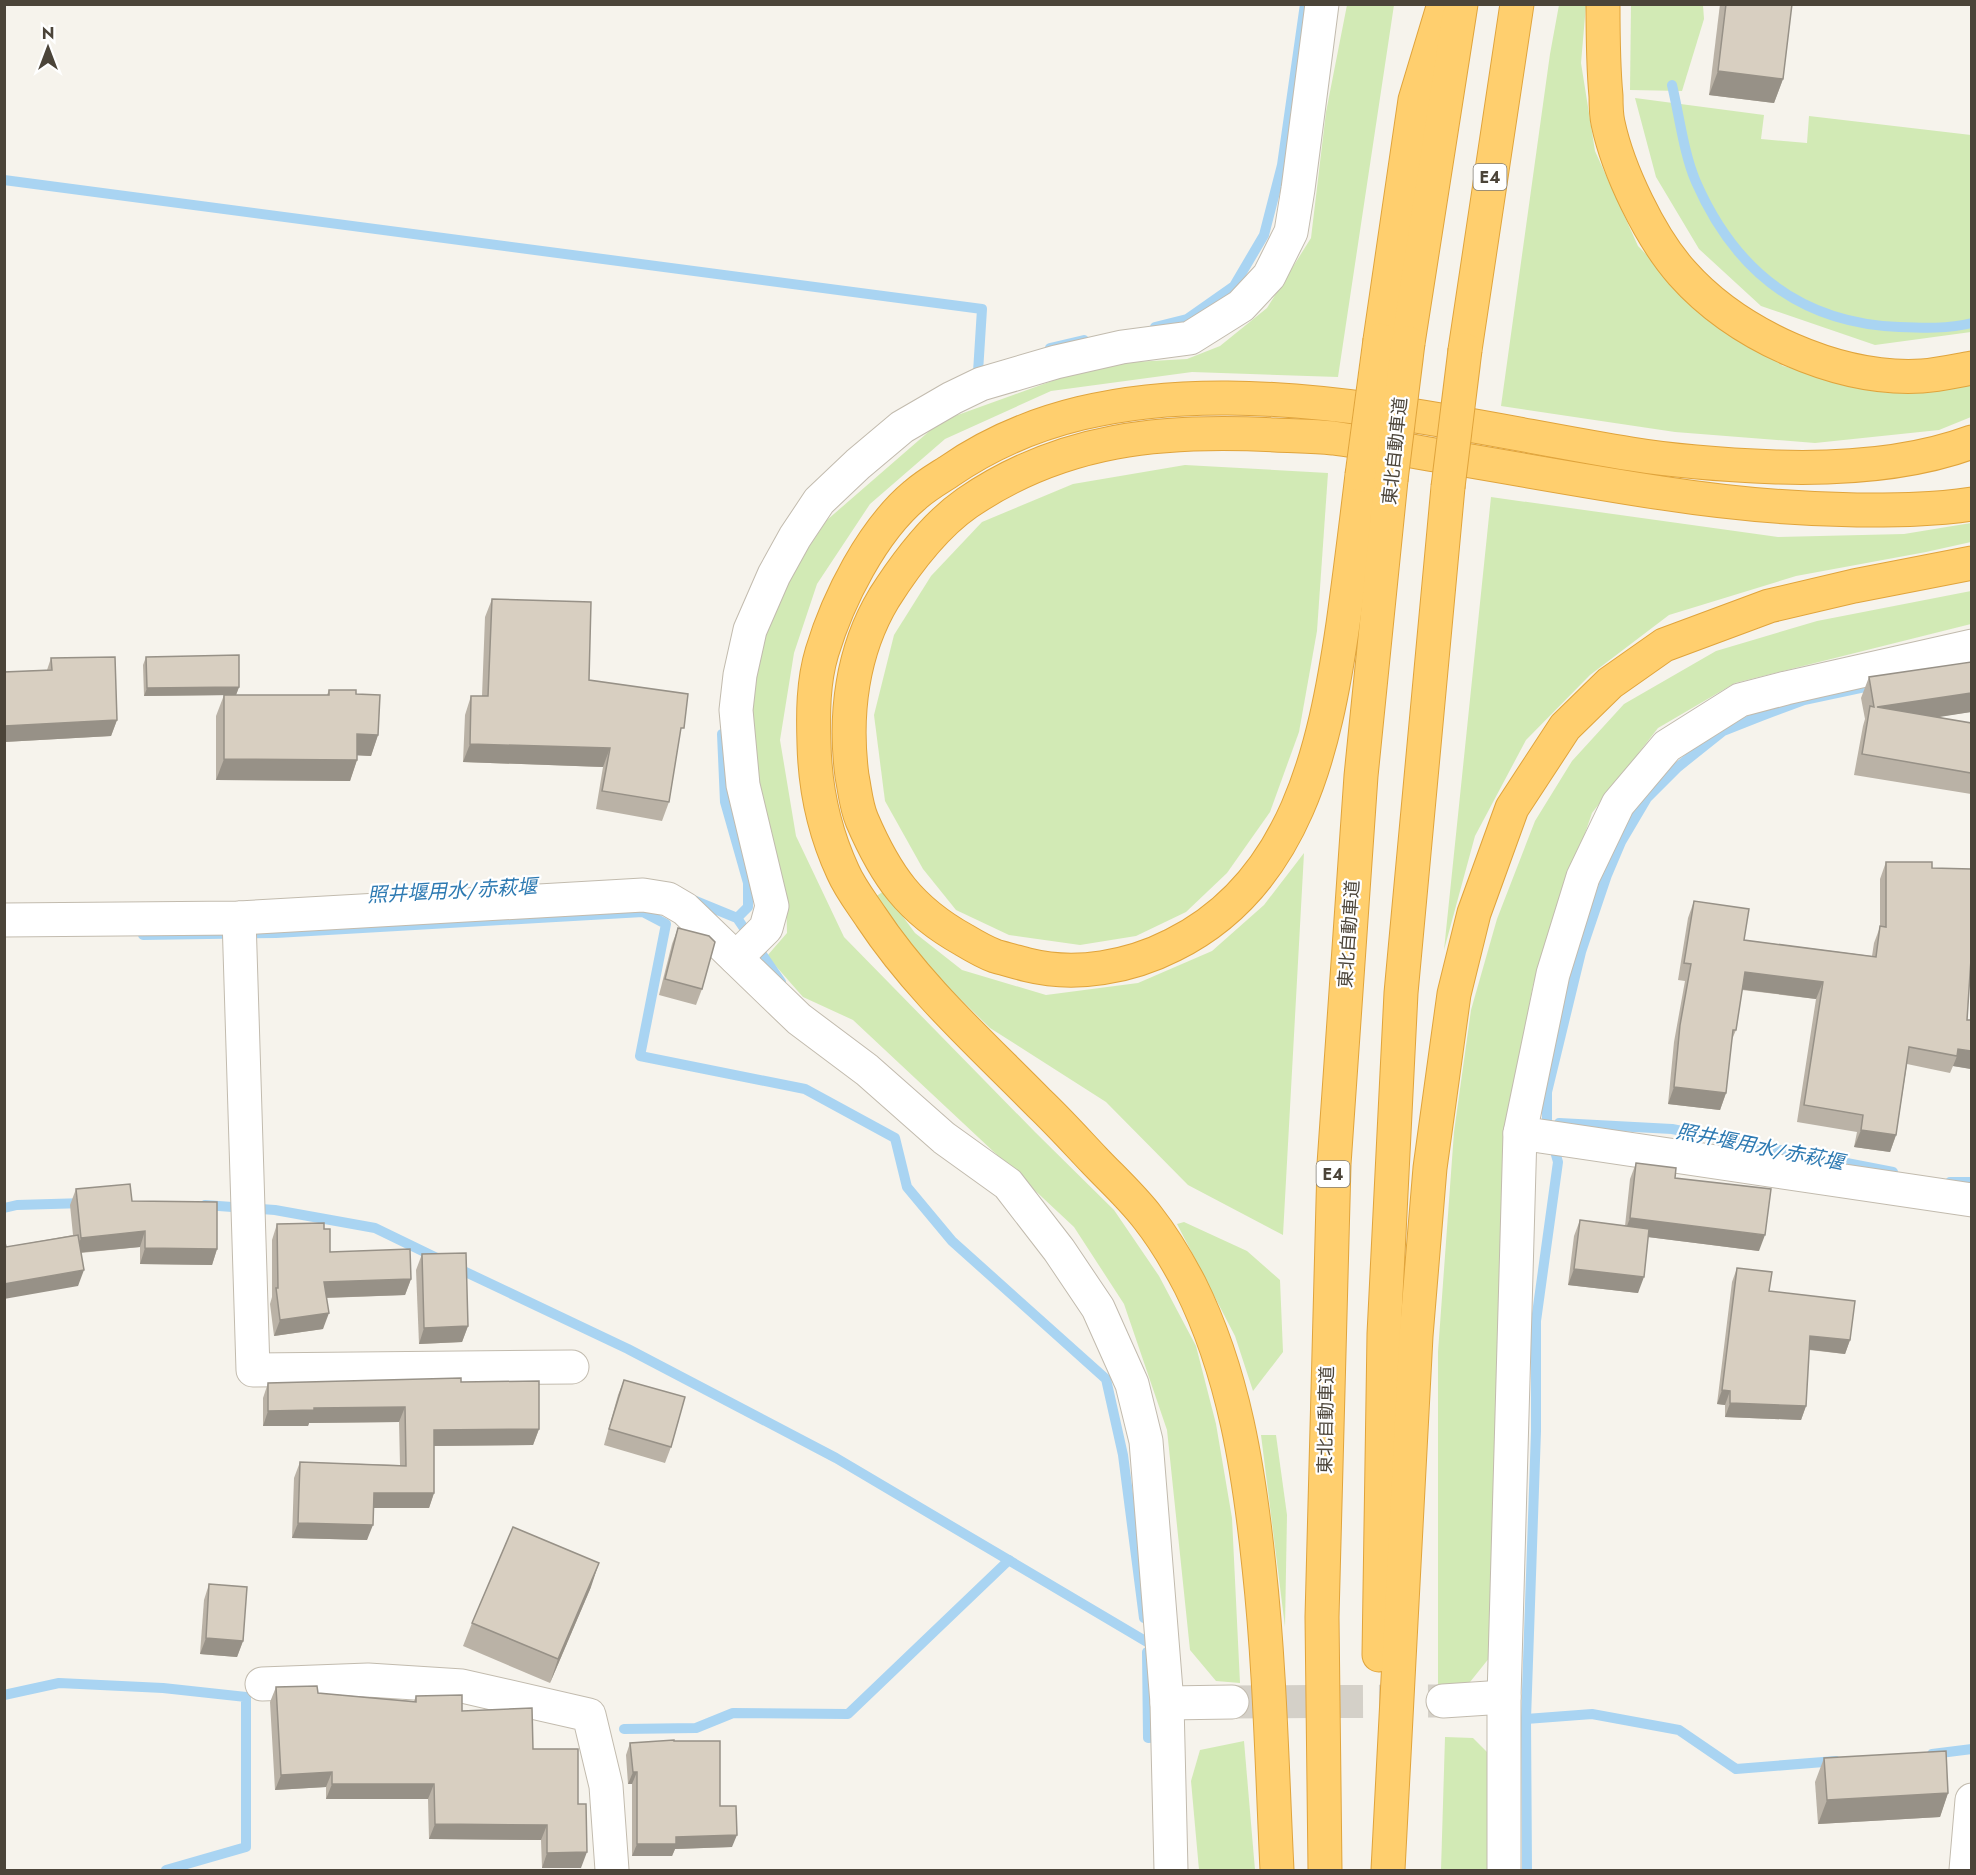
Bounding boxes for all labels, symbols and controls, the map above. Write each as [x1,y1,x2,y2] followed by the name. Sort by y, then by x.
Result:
[18,18,78,78] north arrow
[42,22,54,45] text: N
[1474,164,1506,190] road number: E4
[1376,396,1414,506] street label: 東北自動車道
[366,872,542,910] water label: 照井堰用水/赤萩堰
[1332,879,1366,989] street label: 東北自動車道
[1674,1117,1850,1178] water label: 照井堰用水/赤萩堰
[1316,1161,1350,1187] road number: E4
[1312,1366,1340,1474] street label: 東北自動車道

